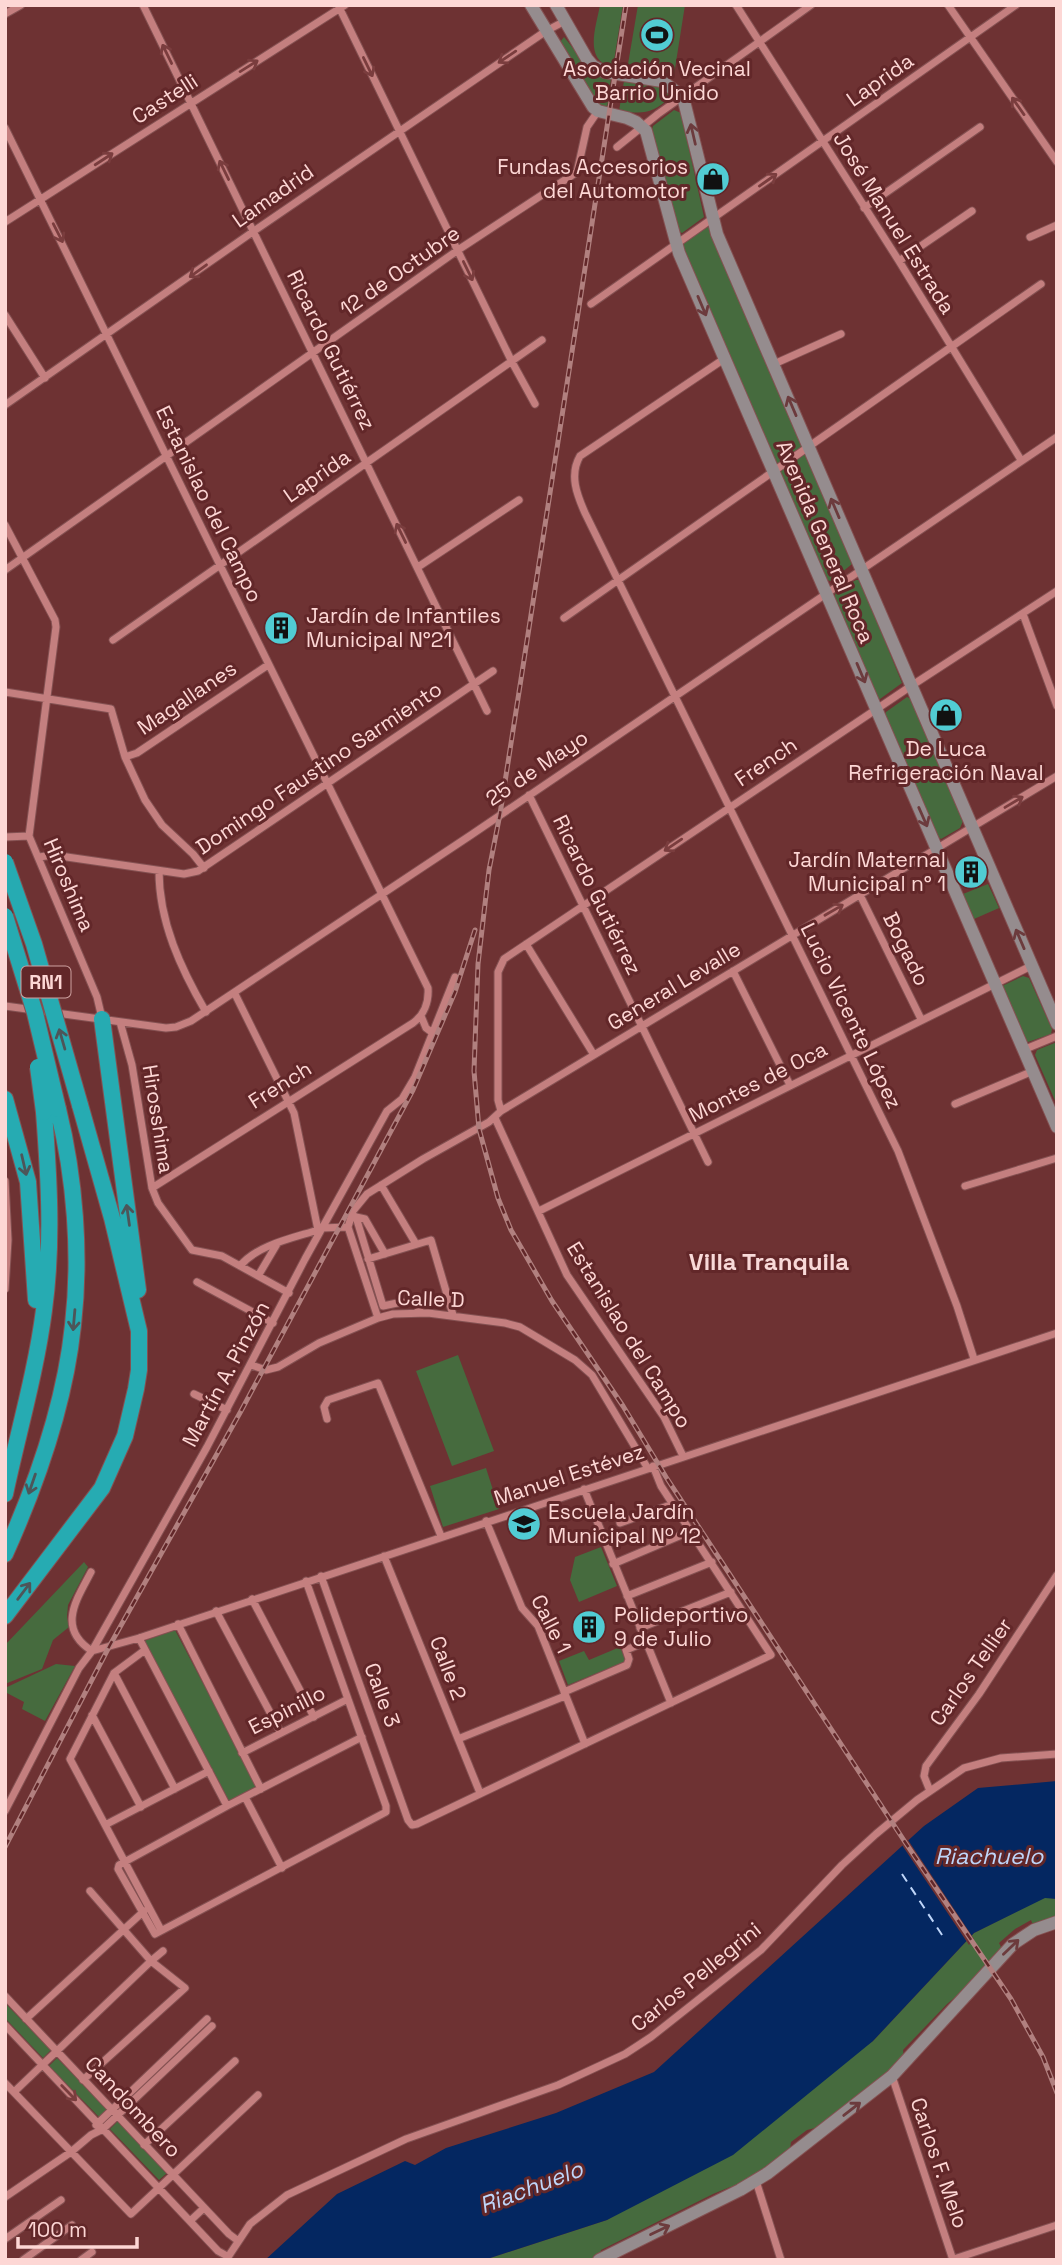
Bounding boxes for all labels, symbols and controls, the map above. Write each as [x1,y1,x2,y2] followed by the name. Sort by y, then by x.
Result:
[638,16,676,54] sports icon: Asociación Vecinal Barrio Unido
[160,44,174,65] one-way arrow
[841,47,918,112] street label: Laprida
[498,50,517,64] one-way arrow
[563,55,751,106] place label: Asociación Vecinal Barrio Unido
[362,56,375,77] one-way arrow
[238,59,258,73] one-way arrow
[127,67,203,130] street label: Castelli
[1011,97,1025,116] one-way arrow
[686,123,699,146] one-way arrow
[827,127,961,319] street label: José Manuel Estrada
[94,151,113,166] one-way arrow
[497,153,688,204] place label: Fundas Accesorios del Automotor
[227,158,319,233] street label: Lamadrid
[216,160,230,181] one-way arrow
[694,160,732,198] shop icon: Fundas Accesorios del Automotor
[758,172,777,187] one-way arrow
[334,219,465,322] street label: 12 de Octubre
[51,222,65,243] one-way arrow
[462,260,476,281] one-way arrow
[189,264,208,278] one-way arrow
[281,265,382,434] street label: Ricardo Gutiérrez
[696,295,709,317] one-way arrow
[784,395,797,417] one-way arrow
[150,401,269,606] street label: Estanislao del Campo
[770,436,880,647] street label: Avenida General Roca
[278,443,355,508] street label: Laprida
[828,498,841,519] one-way arrow
[394,523,408,544] one-way arrow
[306,602,501,653] place label: Jardín de Infantiles Municipal N°21
[262,609,300,647] building icon: Jardín de Infantiles Municipal N°21
[132,654,242,741] street label: Magallanes
[855,662,868,684] one-way arrow
[191,675,447,860] street label: Domingo Faustino Sarmiento
[927,696,965,734] shop icon: De Luca Refrigeración Naval
[480,723,593,812] street label: 25 de Mayo
[729,731,802,792] street label: French
[848,735,1044,786] place label: De Luca Refrigeración Naval
[1003,795,1024,808] one-way arrow
[917,806,930,827] one-way arrow
[547,810,648,979] street label: Ricardo Gutiérrez
[38,834,101,935] street label: Hiroshima
[664,838,684,852] one-way arrow
[788,846,946,897] place label: Jardín Maternal Municipal n° 1
[952,853,990,891] building icon: Jardín Maternal Municipal n° 1
[823,903,843,917] one-way arrow
[877,908,936,990] street label: Bogado
[795,918,908,1113] street label: Lucio Vicente López
[1013,929,1026,950] one-way arrow
[602,935,745,1036] street label: General Levalle
[22,966,70,998] road number: RN1
[54,1028,67,1050] one-way arrow
[684,1035,832,1128] street label: Montes de Oca
[243,1055,316,1114] street label: French
[137,1063,180,1175] street label: Hirosshima
[18,1153,32,1176] one-way arrow
[121,1204,134,1226] one-way arrow
[561,1236,698,1433] street label: Estanislao del Campo
[689,1246,849,1277] district label: Villa Tranquila
[397,1284,465,1313] street label: Calle D
[176,1296,275,1451] street label: Martín A. Pinzón
[67,1308,80,1331] one-way arrow
[490,1437,647,1512] street label: Manuel Estévez
[25,1473,38,1495] one-way arrow
[548,1498,701,1549] place label: Escuela Jardín Municipal Nº 12
[505,1505,543,1543] school or university icon: Escuela Jardín Municipal Nº 12
[17,1582,32,1601] one-way arrow
[525,1590,578,1658] street label: Calle 1
[614,1601,749,1652] place label: Polideportivo 9 de Julio
[570,1608,608,1646] building icon: Polideportivo 9 de Julio
[923,1612,1018,1731] street label: Carlos Tellier
[424,1632,473,1704] street label: Calle 2
[358,1659,407,1731] street label: Calle 3
[244,1679,330,1740] street label: Espinillo
[935,1841,1044,1871] water label: Riachuelo
[625,1916,766,2037] street label: Carlos Pellegrini
[1003,1939,1020,1956] one-way arrow
[79,2050,187,2163] street label: Candombero
[60,2084,77,2101] one-way arrow
[904,2094,974,2232] street label: Carlos F. Melo
[842,2101,861,2116] one-way arrow
[475,2153,588,2220] water label: Riachuelo
[18,2206,136,2250] scale bar
[28,2216,87,2243] text: 100 m
[649,2222,670,2236] one-way arrow

